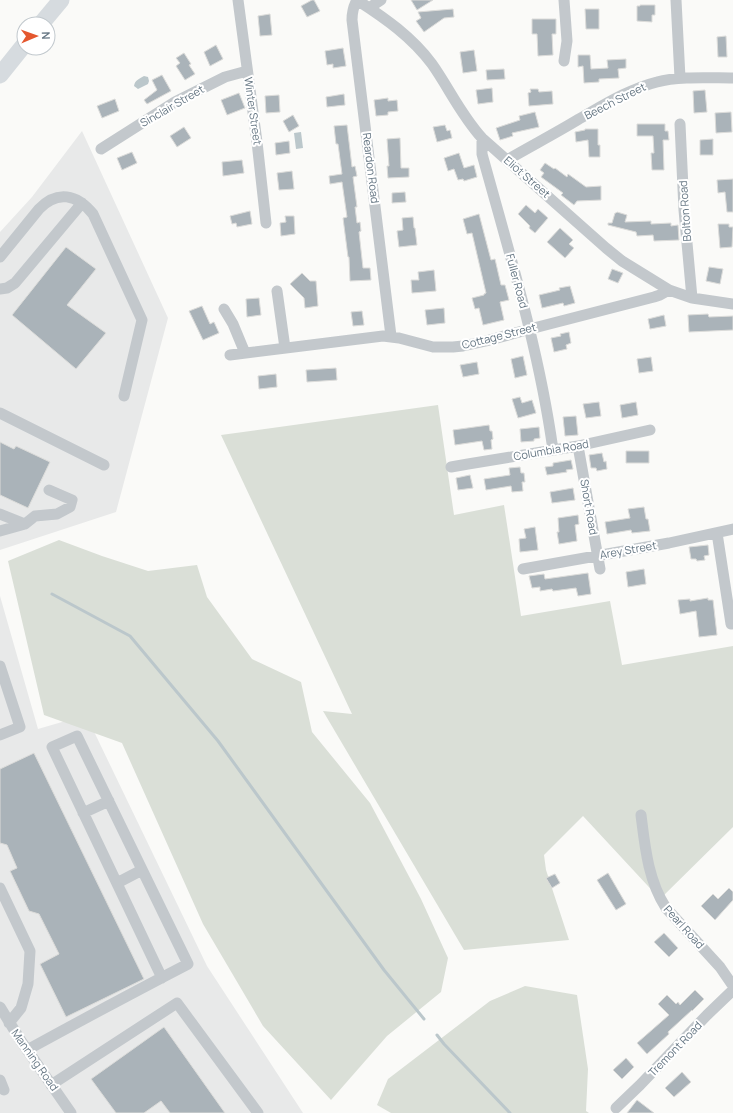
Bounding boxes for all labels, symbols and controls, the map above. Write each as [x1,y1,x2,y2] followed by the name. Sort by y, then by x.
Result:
[16,16,56,56] north arrow
[39,31,54,40] text: N
[241,76,266,146] street label: Winter Street
[582,79,648,122] street label: Beech Street
[137,81,206,130] street label: Sinclair Street
[360,132,383,204] street label: Reardon Road
[501,152,554,201] street label: Eliot Street
[675,180,694,242] street label: Bolton Road
[503,252,532,310] street label: Fuller Road
[460,319,538,352] street label: Cottage Street
[512,435,590,464] street label: Columbia Road
[577,478,602,536] street label: Short Road
[598,537,658,562] street label: Arey Street
[661,902,708,952] street label: Pearl Road
[645,1018,705,1079] street label: Tremont Road
[9,1026,62,1094] street label: Manning Road

